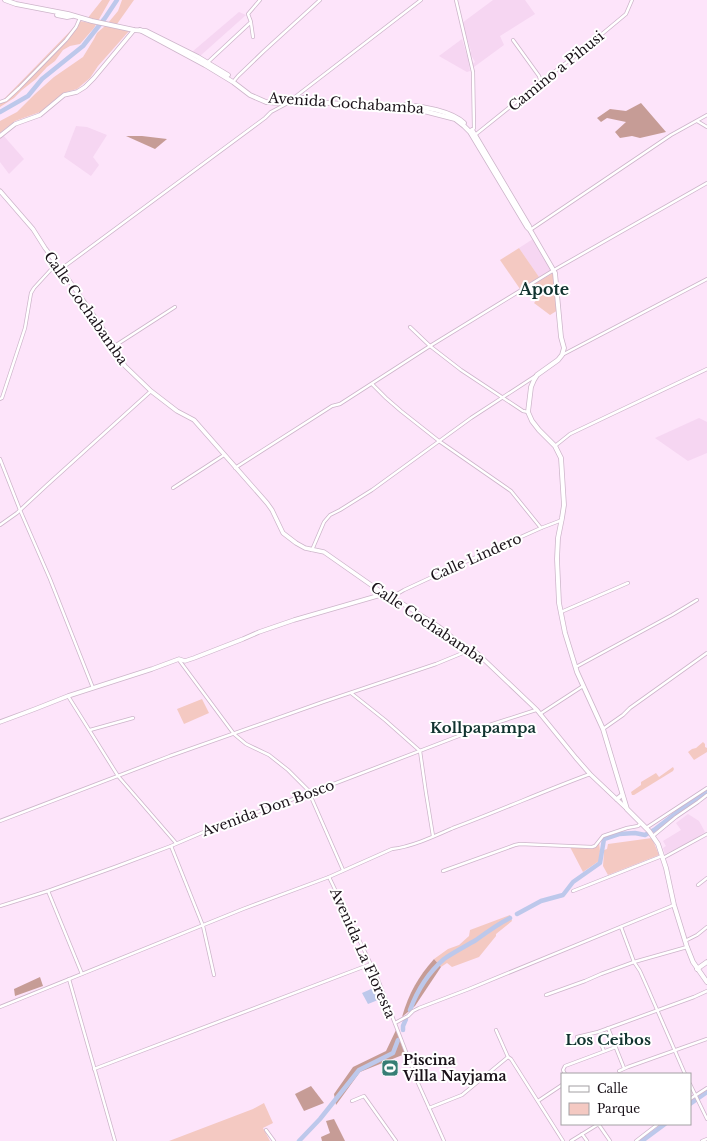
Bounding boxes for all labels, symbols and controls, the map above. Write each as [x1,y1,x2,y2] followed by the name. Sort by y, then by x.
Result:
[505,27,608,115] street label: Camino a Pihusi
[267,89,425,117] street label: Avenida Cochabamba
[40,248,132,368] street label: Calle Cochabamba
[518,279,569,299] district label: Apote
[428,529,524,585] street label: Calle Lindero
[367,578,489,668] street label: Calle Cochabamba
[430,718,537,737] district label: Kollpapampa
[198,776,337,841] street label: Avenida Don Bosco
[326,884,400,1021] street label: Avenida La Floresta
[565,1030,651,1049] district label: Los Ceibos
[402,1051,506,1085] place label: Piscina Villa Nayjama
[380,1058,400,1078] sports icon: Piscina Villa Nayjama
[561,1073,691,1125] legend
[597,1081,628,1096] text: Calle
[597,1101,640,1116] text: Parque

